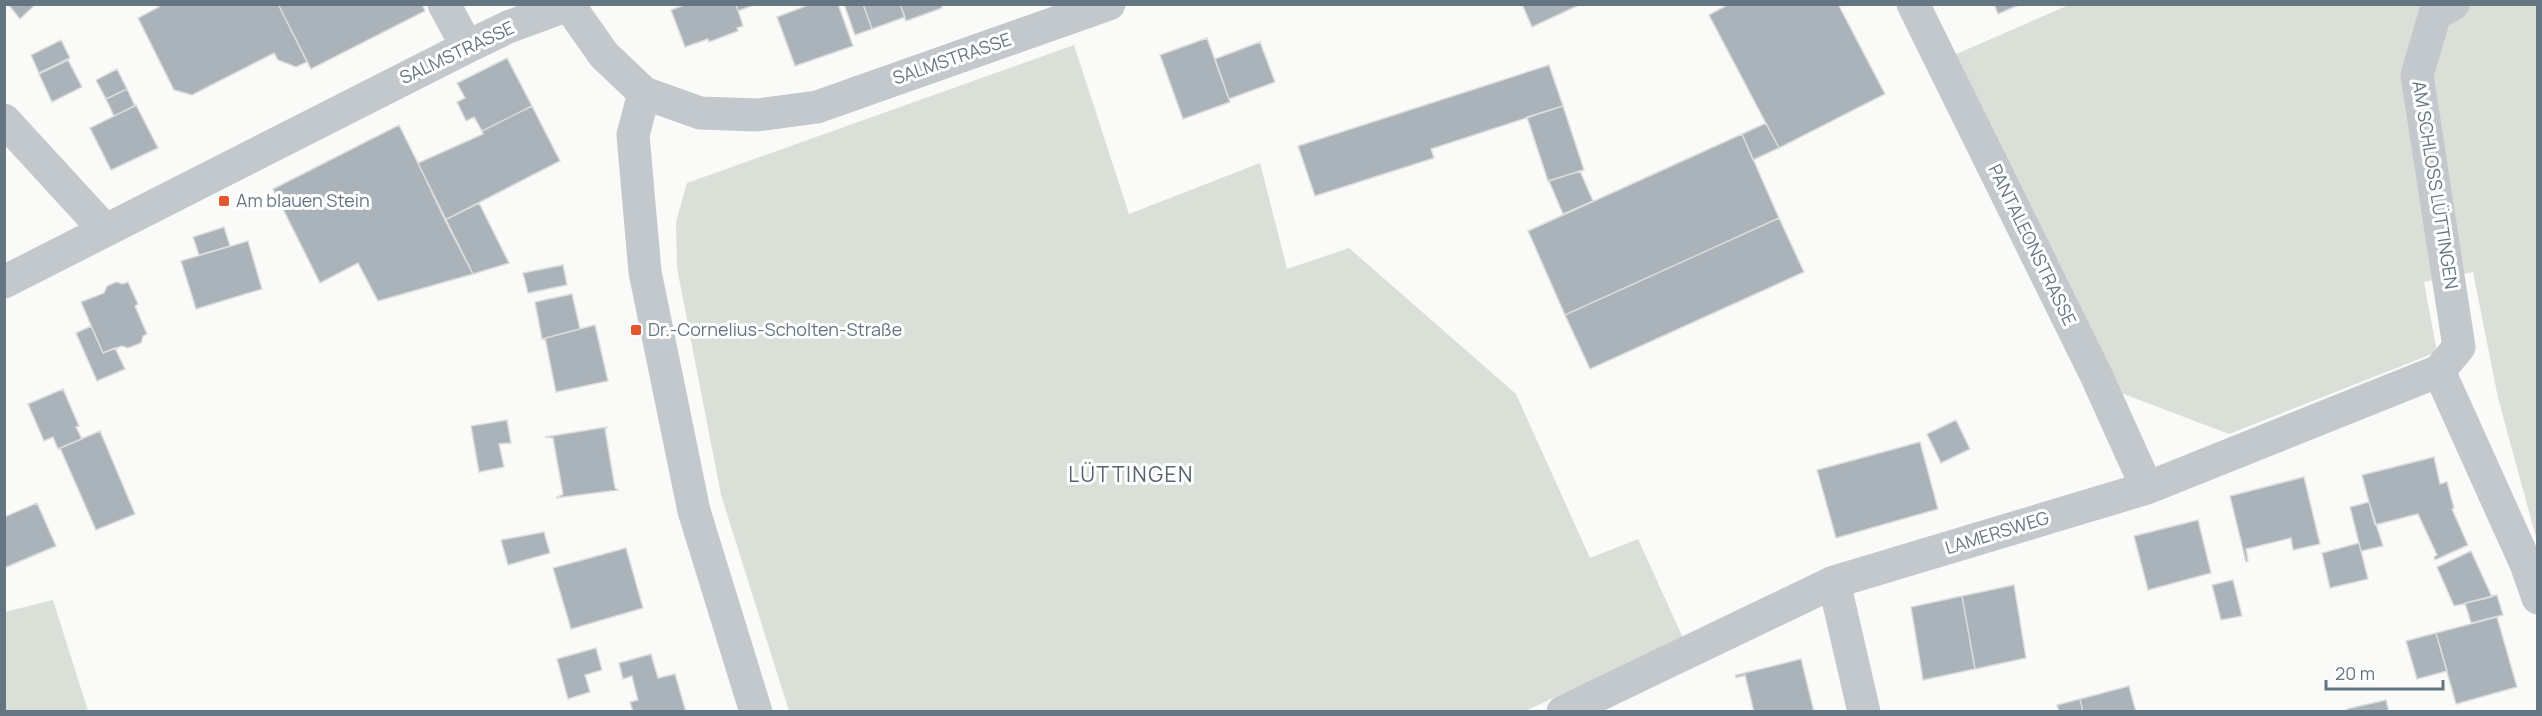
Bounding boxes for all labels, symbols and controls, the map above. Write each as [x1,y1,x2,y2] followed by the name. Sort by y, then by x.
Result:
[395,15,518,89] street label: SALMSTRASSE
[889,27,1014,90] street label: SALMSTRASSE
[2408,79,2464,291] street label: AM SCHLOSS LÜTTINGEN
[1983,160,2082,329] street label: PANTALEONSTRASSE
[236,188,370,212] place label: Am blauen Stein
[217,194,231,208] marker: Am blauen Stein
[648,317,902,341] place label: Dr.-Cornelius-Scholten-Straße
[629,323,643,337] marker: Dr.-Cornelius-Scholten-Straße
[1068,460,1194,488] district label: LÜTTINGEN
[1942,505,2052,559] street label: LAMERSWEG
[2326,653,2443,691] scale bar
[2335,661,2375,685] text: 20 m

